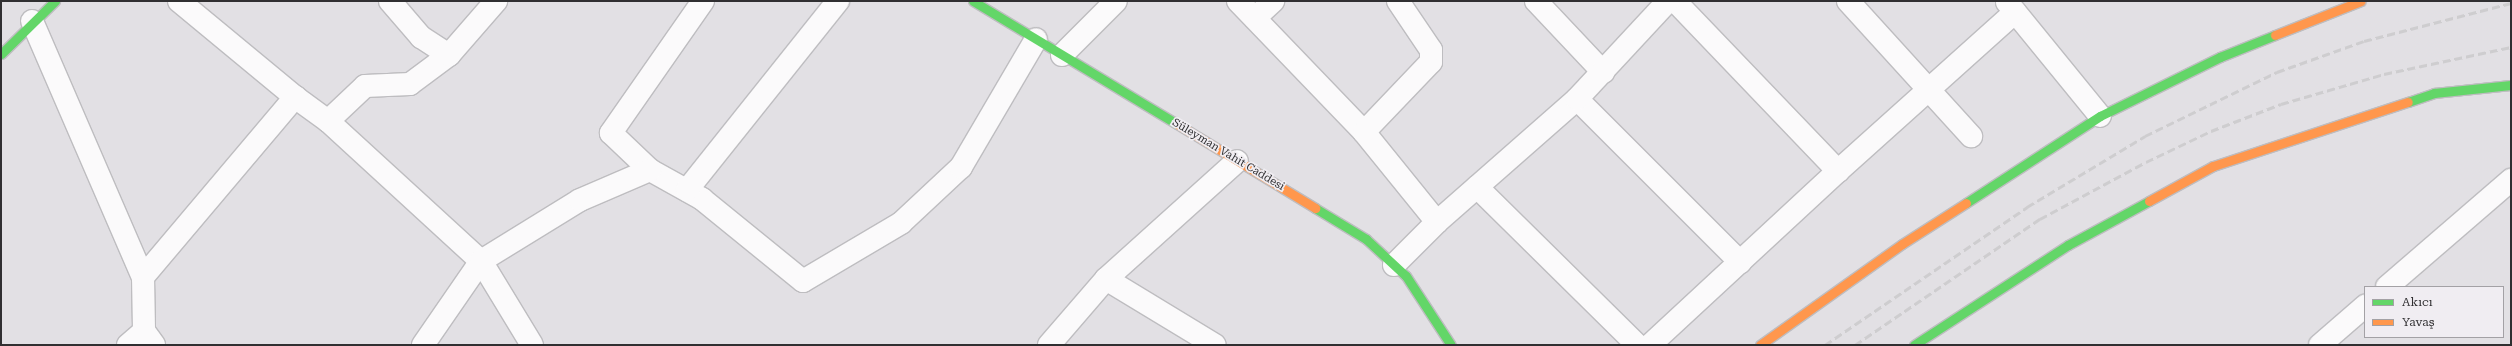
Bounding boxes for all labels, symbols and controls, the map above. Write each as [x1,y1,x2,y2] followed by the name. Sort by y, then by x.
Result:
[1170,116,1286,194] street label: Süleyman Vahit Caddesi
[2364,286,2504,338] legend
[2402,295,2433,309] text: Akıcı
[2402,315,2434,329] text: Yavaş

